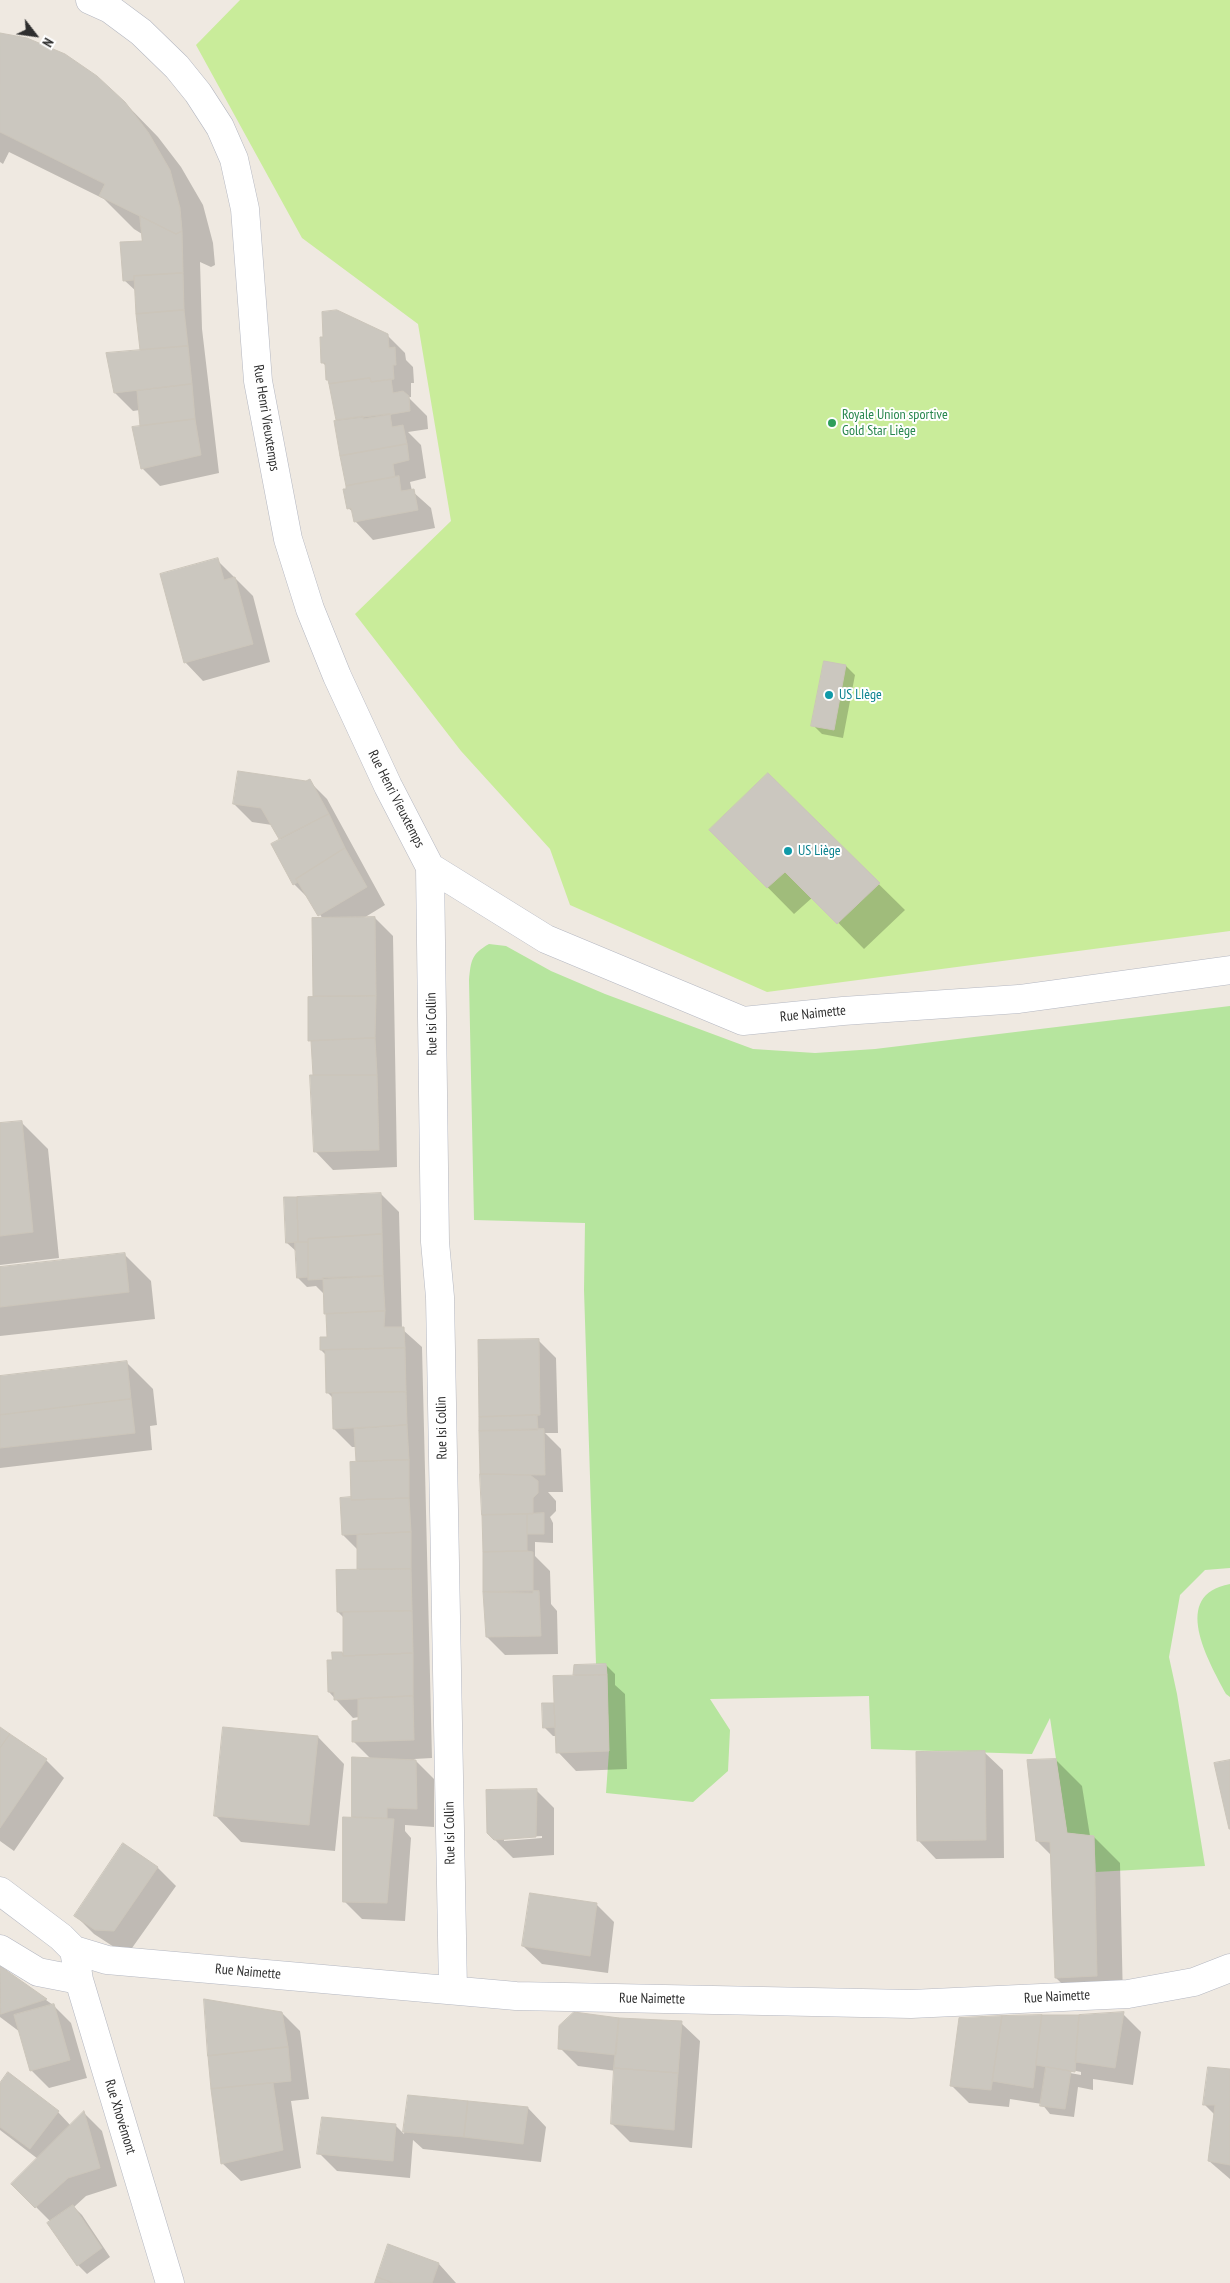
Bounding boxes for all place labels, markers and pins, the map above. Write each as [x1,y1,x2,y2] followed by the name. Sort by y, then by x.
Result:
[842,407,948,440] place label: Royale Union sportive Gold Star Liège
[826,417,838,429] marker: Royale Union sportive Gold Star Liège
[839,687,882,703] place label: US LIège
[823,689,835,701] marker: US LIège
[798,843,841,859] place label: US Liège
[782,845,794,857] marker: US Liège

